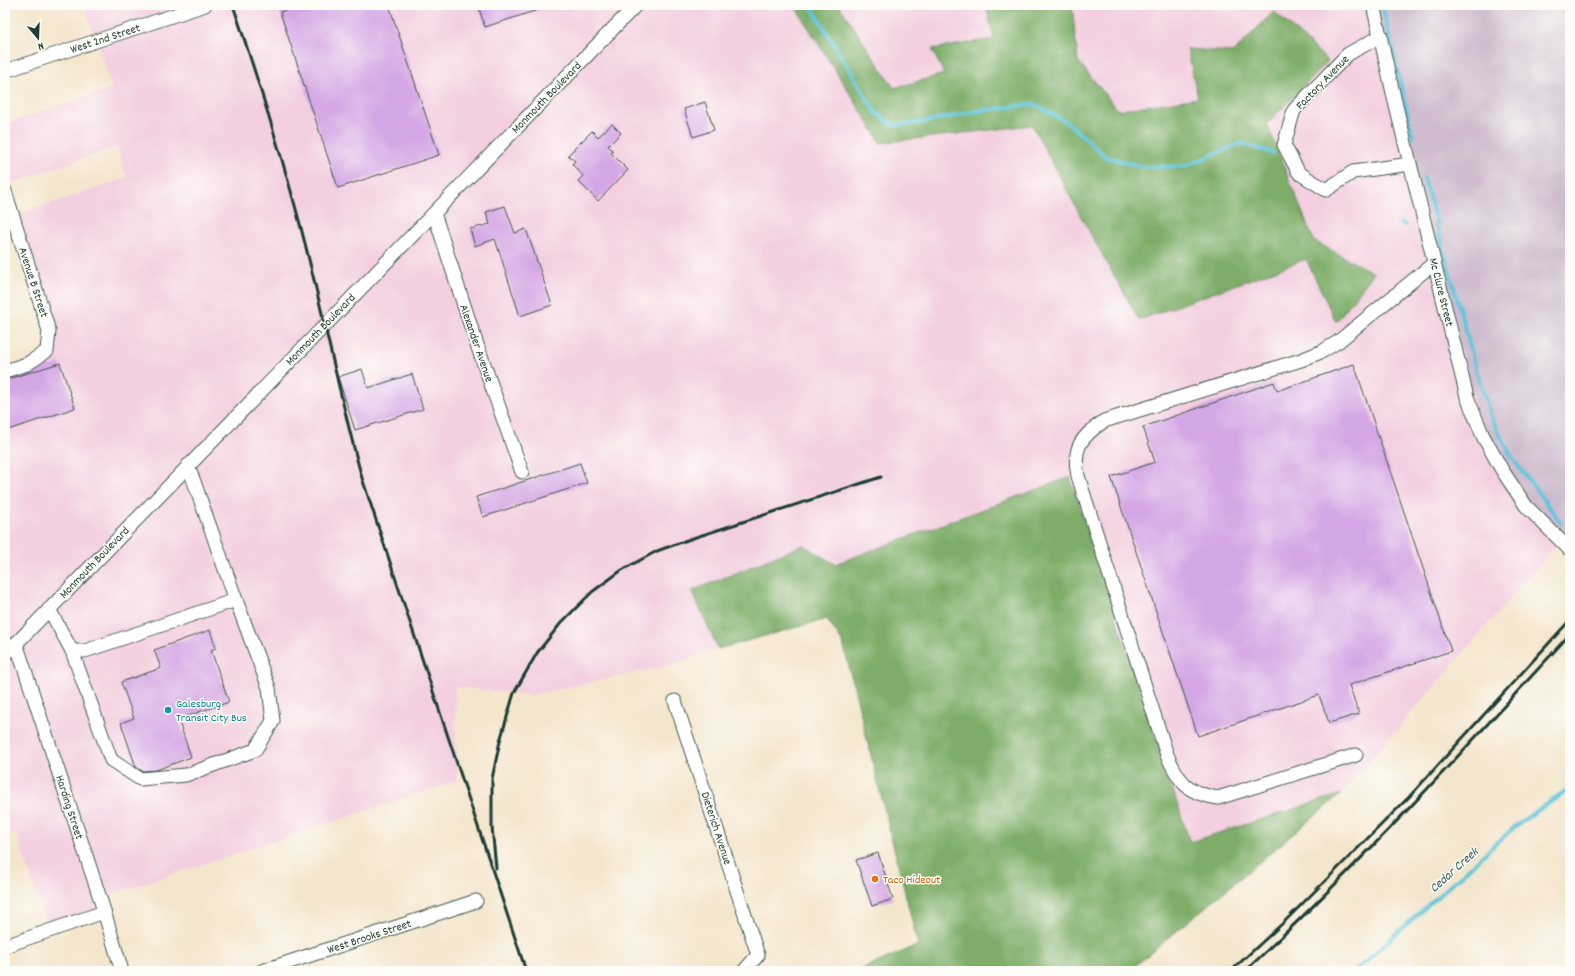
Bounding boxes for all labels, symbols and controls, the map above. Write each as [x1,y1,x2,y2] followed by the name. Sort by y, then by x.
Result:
[18,18,58,58] north arrow
[68,20,143,59] street label: West 2nd Street
[35,37,46,54] text: N
[1292,52,1354,114] street label: Factory Avenue
[508,58,586,138] street label: Monmouth Boulevard
[13,245,52,320] street label: Avenue B Street
[1424,256,1457,329] street label: Mc Clure Street
[282,290,360,370] street label: Monmouth Boulevard
[454,302,497,385] street label: Alexander Avenue
[56,523,134,603] street label: Monmouth Boulevard
[176,696,247,727] place label: Galesburg Transit City Bus
[163,705,173,715] marker: Galesburg Transit City Bus
[50,773,87,842] street label: Harding Street
[696,790,735,867] street label: Dieterich Avenue
[1426,843,1485,898] water label: Cedar Creek
[883,872,941,889] place label: Taco Hideout
[870,874,880,884] marker: Taco Hideout
[325,916,414,959] street label: West Brooks Street

